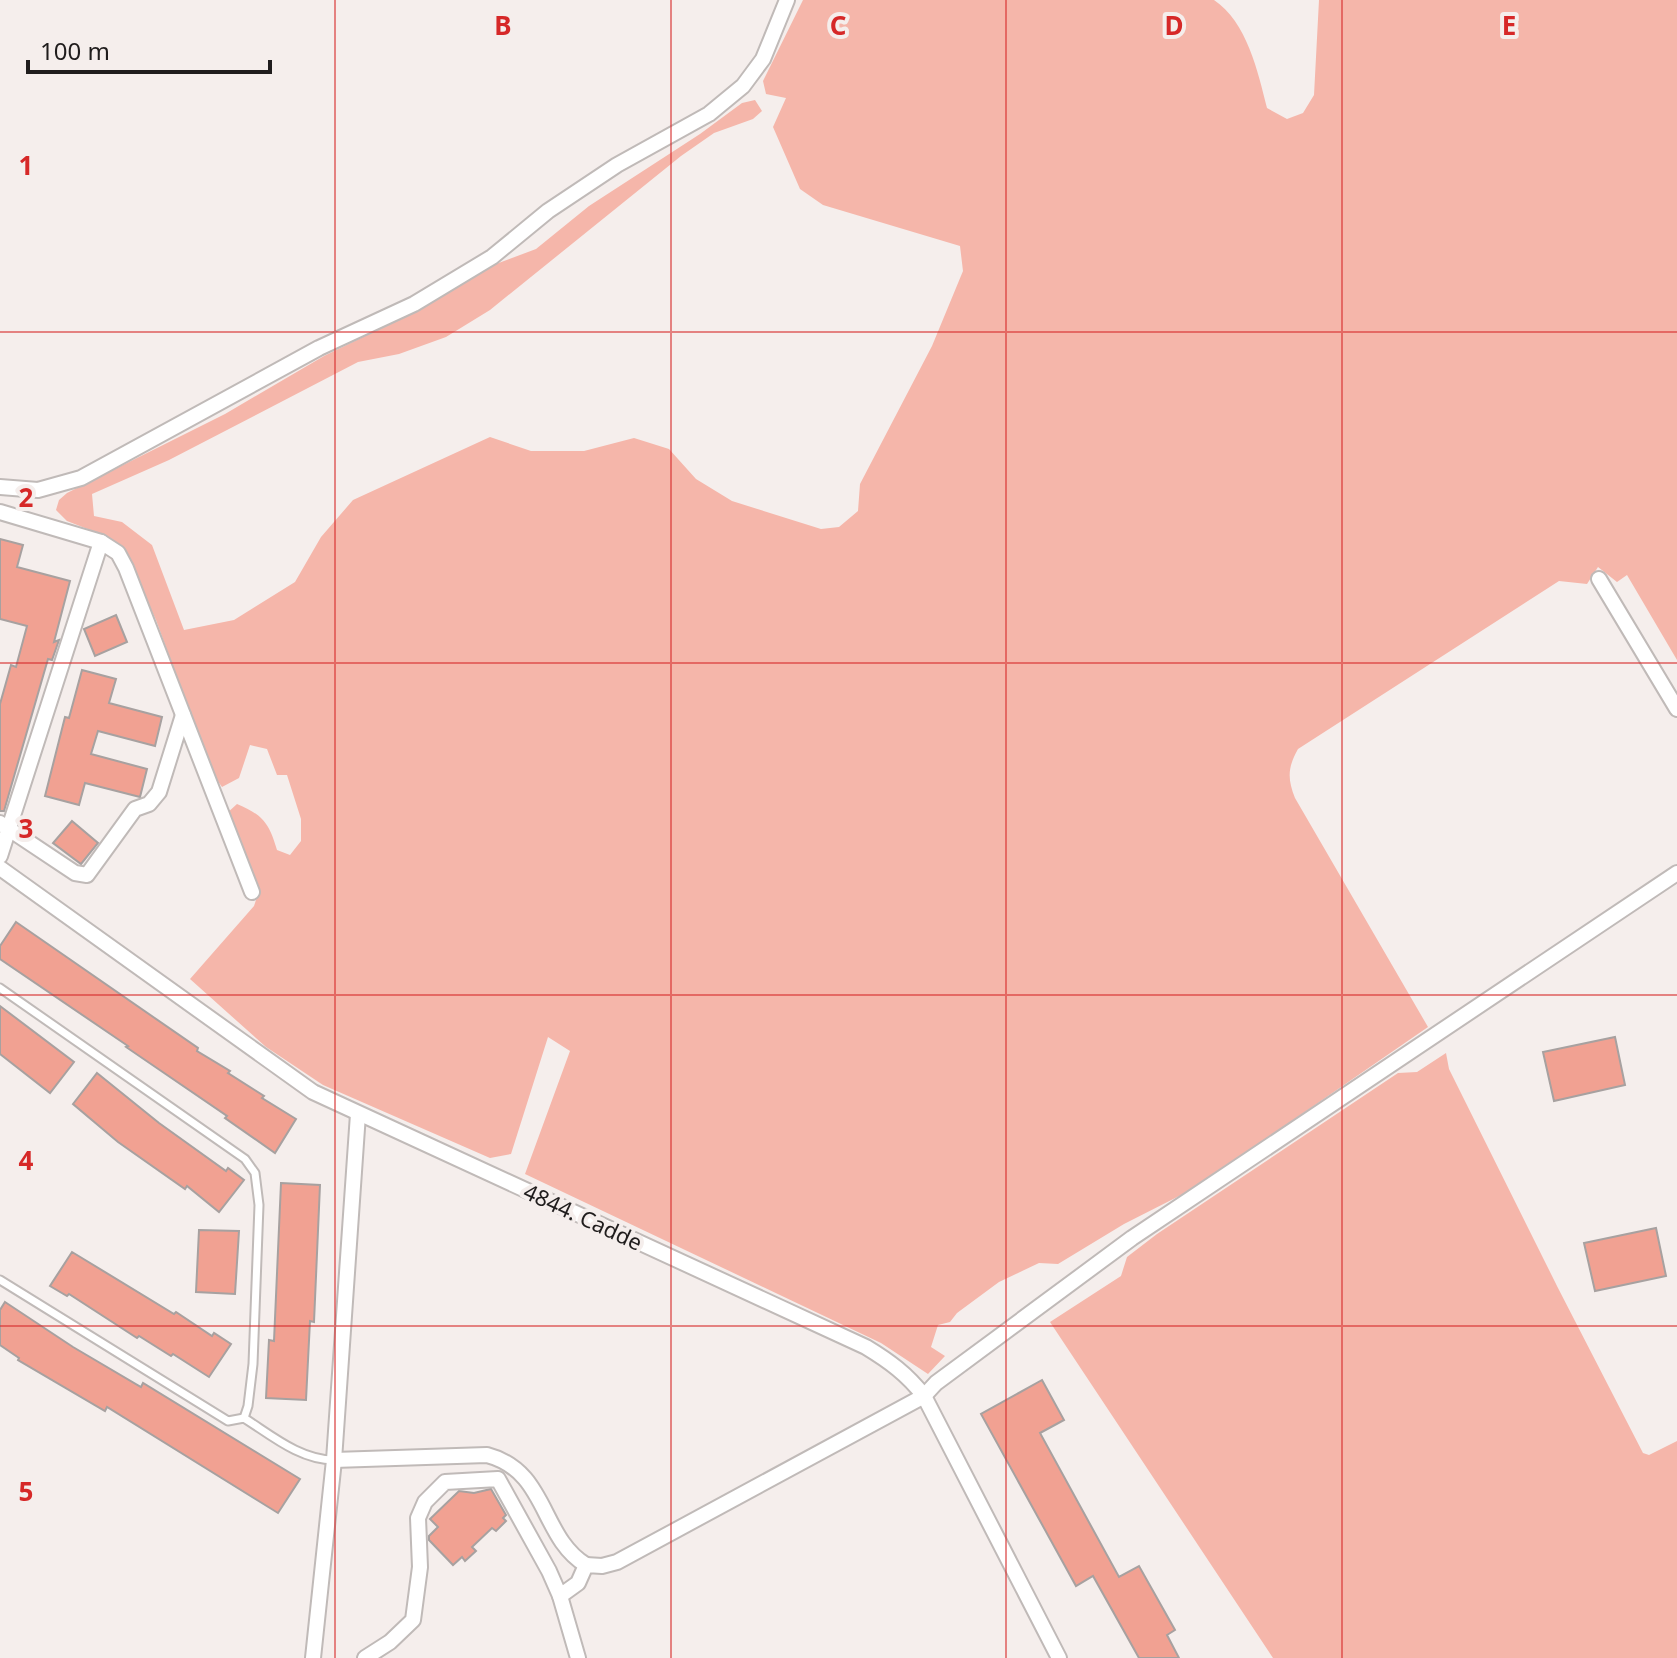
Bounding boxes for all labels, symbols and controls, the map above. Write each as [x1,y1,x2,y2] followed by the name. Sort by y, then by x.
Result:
[494,7,512,43] text: B
[830,7,846,43] text: C
[1164,7,1184,43] text: D
[1502,7,1516,43] text: E
[28,24,270,74] scale bar
[40,34,110,67] text: 100 m
[19,147,33,183] text: 1
[19,479,34,515] text: 2
[19,810,33,846] text: 3
[19,1142,34,1178] text: 4
[519,1176,648,1257] street label: 4844. Cadde
[19,1473,33,1509] text: 5

